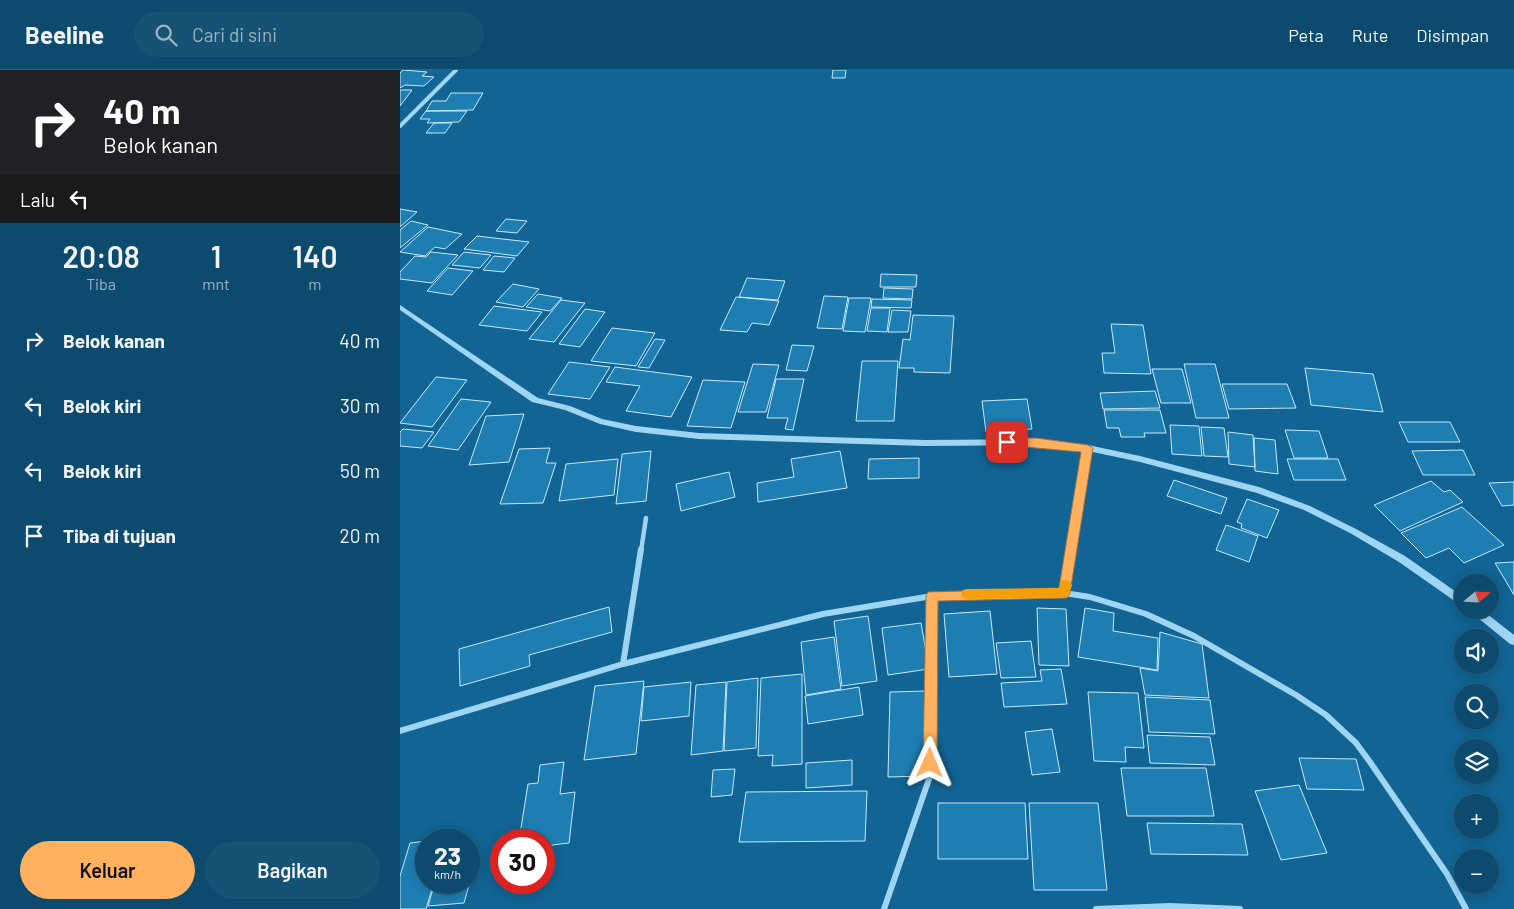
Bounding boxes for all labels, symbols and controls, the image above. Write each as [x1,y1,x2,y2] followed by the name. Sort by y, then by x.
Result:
[134,12,484,57] search box
[25,20,104,49] text: Beeline
[152,21,180,49] icon: search
[192,23,277,46] text: Cari di sini
[1288,24,1324,46] text: Peta
[1352,24,1388,46] text: Rute
[1416,24,1489,46] text: Disimpan
[103,89,180,131] text: 40 m
[20,90,85,155] icon: right
[103,131,218,157] text: Belok kanan
[65,185,93,213] icon: left
[20,188,55,211] text: Lalu
[62,238,140,274] text: 20:08
[211,238,221,274] text: 1
[292,238,338,274] text: 140
[86,274,116,293] text: Tiba
[202,274,230,293] text: mnt
[308,274,322,293] text: m
[20,327,48,355] icon: right
[63,329,165,352] text: Belok kanan
[339,329,380,352] text: 40 m
[20,392,48,420] icon: left
[63,394,141,417] text: Belok kiri
[340,394,380,417] text: 30 m
[986,421,1028,463] pin
[993,428,1021,456] icon: arrive
[20,457,48,485] icon: left
[63,459,141,482] text: Belok kiri
[340,459,380,482] text: 50 m
[20,522,48,550] icon: arrive
[63,524,176,547] text: Tiba di tujuan
[340,524,380,547] text: 20 m
[1454,574,1499,619] north arrow
[1454,574,1499,894] map controls
[1454,629,1499,674] button: sound
[1454,684,1499,729] button: search
[903,736,955,788] position arrow
[1454,739,1499,784] button: layers
[1454,794,1499,839] button: +
[490,829,555,894] speed limit sign: 30
[434,840,461,870] text: 23
[20,841,195,899] button: Keluar
[205,841,380,899] button: Bagikan
[1454,849,1499,894] button: −
[434,867,461,881] text: km/h

